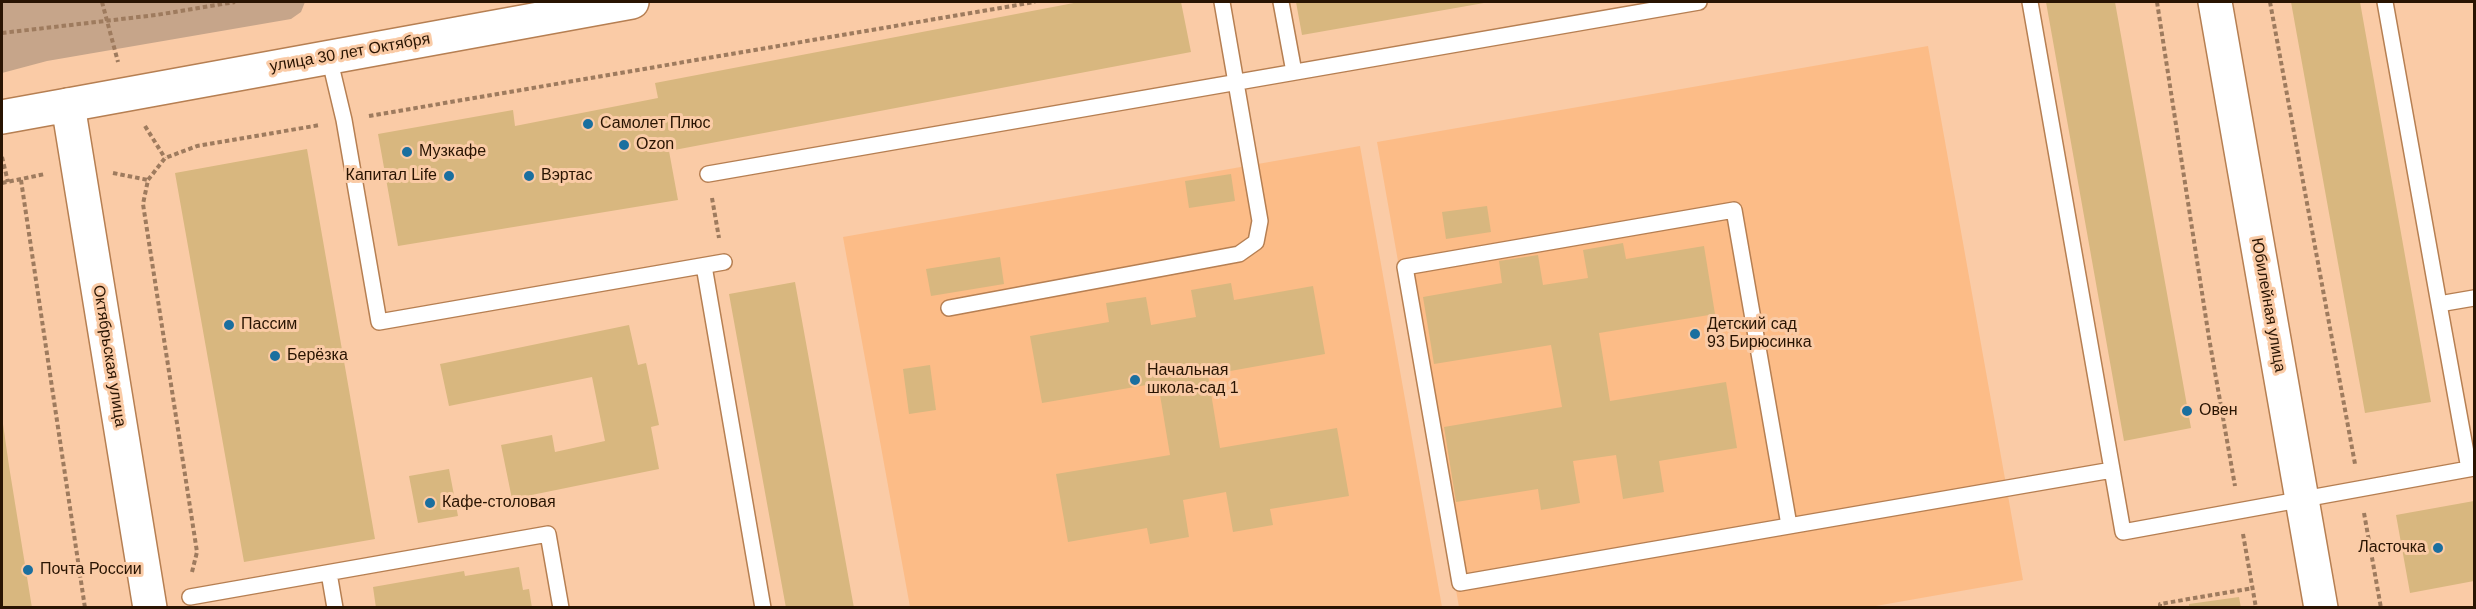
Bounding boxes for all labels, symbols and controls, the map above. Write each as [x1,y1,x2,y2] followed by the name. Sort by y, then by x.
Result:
[268,29,432,77] street label: улица 30 лет Октября
[600,114,710,134] place label: Самолет Плюс
[581,117,595,131] marker: Самолет Плюс
[636,135,674,155] place label: Ozon
[617,138,631,152] marker: Ozon
[419,142,486,162] place label: Музкафе
[400,145,414,159] marker: Музкафе
[346,166,437,186] place label: Капитал Life
[541,166,592,186] place label: Вэртас
[442,169,456,183] marker: Капитал Life
[522,169,536,183] marker: Вэртас
[2247,236,2289,374] street label: Юбилейная улица
[88,284,130,428] street label: Октябрьская улица
[241,315,297,335] place label: Пассим
[1707,315,1812,353] place label: Детский сад 93 Бирюсинка
[222,318,236,332] marker: Пассим
[1688,327,1702,341] marker: Детский сад 93 Бирюсинка
[287,346,348,366] place label: Берёзка
[268,349,282,363] marker: Берёзка
[1147,361,1239,399] place label: Начальная школа-сад 1
[1128,373,1142,387] marker: Начальная школа-сад 1
[2199,401,2238,421] place label: Овен
[2180,404,2194,418] marker: Овен
[442,493,556,513] place label: Кафе-столовая
[423,496,437,510] marker: Кафе-столовая
[2358,538,2426,558] place label: Ласточка
[2431,541,2445,555] marker: Ласточка
[40,560,142,580] place label: Почта России
[21,563,35,577] marker: Почта России

